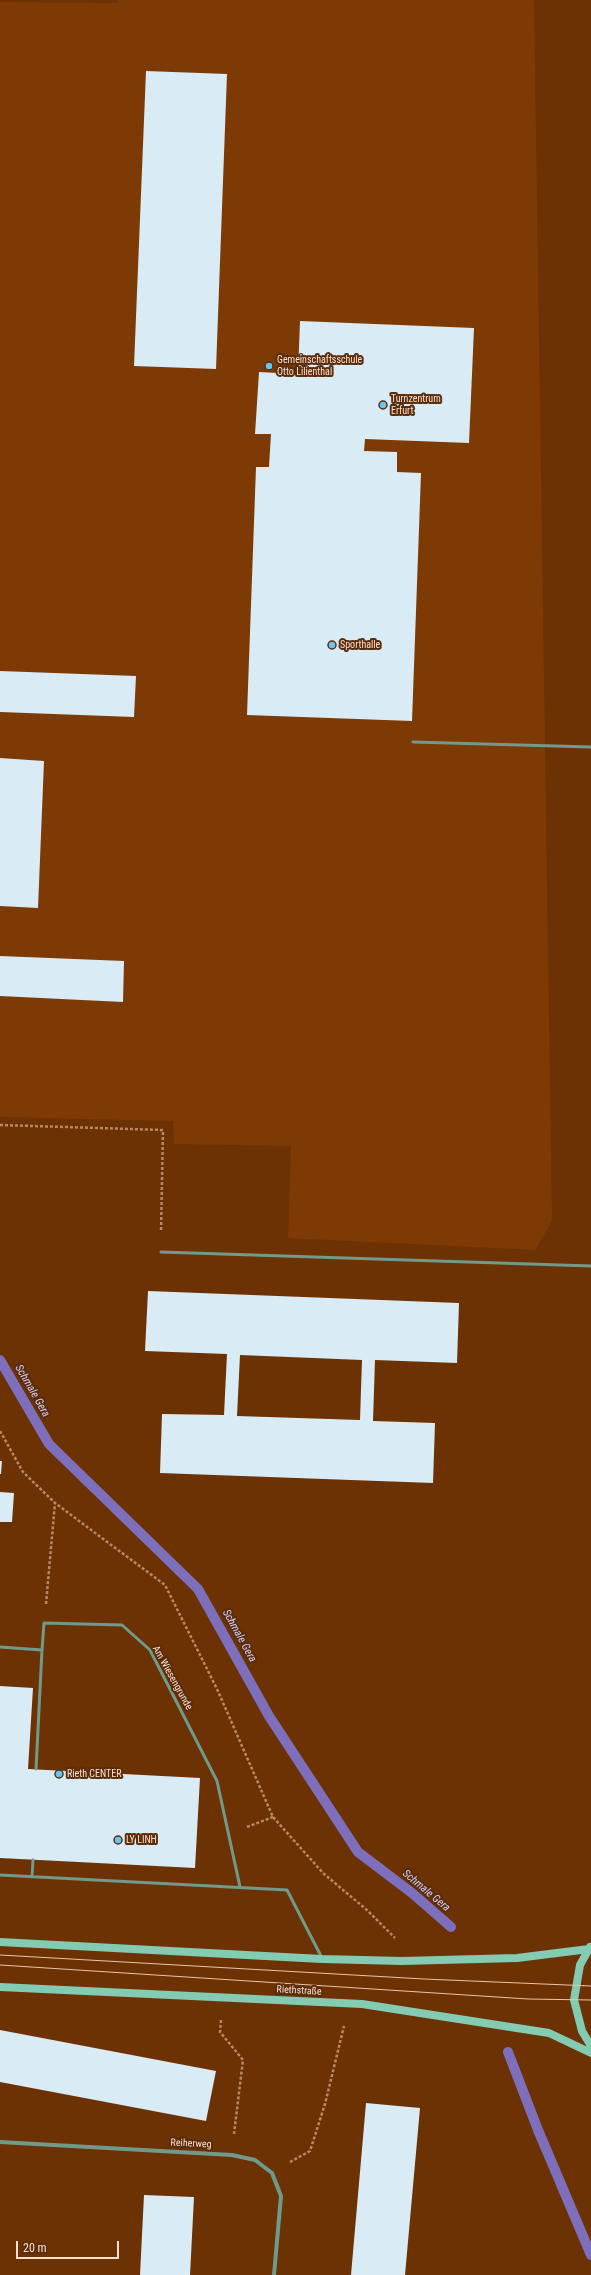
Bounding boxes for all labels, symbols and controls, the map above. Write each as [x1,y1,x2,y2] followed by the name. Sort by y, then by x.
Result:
[277,354,362,378] place label: Gemeinschaftsschule Otto Lilienthal
[264,361,274,371] marker: Gemeinschaftsschule Otto Lilienthal
[391,393,441,416] place label: Turnzentrum Erfurt
[378,400,388,410] marker: Turnzentrum Erfurt
[340,639,380,651] place label: Sporthalle
[327,640,337,650] marker: Sporthalle
[12,1363,52,1419] water label: Schmale Gera
[219,1607,259,1665] water label: Schmale Gera
[149,1644,195,1712] street label: Am Wiesengrunde
[67,1768,122,1780] place label: Rieth CENTER
[54,1769,64,1779] marker: Rieth CENTER
[126,1834,157,1846] place label: LY LINH
[113,1835,123,1845] marker: LY LINH
[399,1867,453,1915] water label: Schmale Gera
[276,1984,322,1998] street label: Riethstraße
[170,2137,212,2151] street label: Reiherweg
[18,2233,121,2259] scale bar
[23,2241,47,2255] text: 20 m

